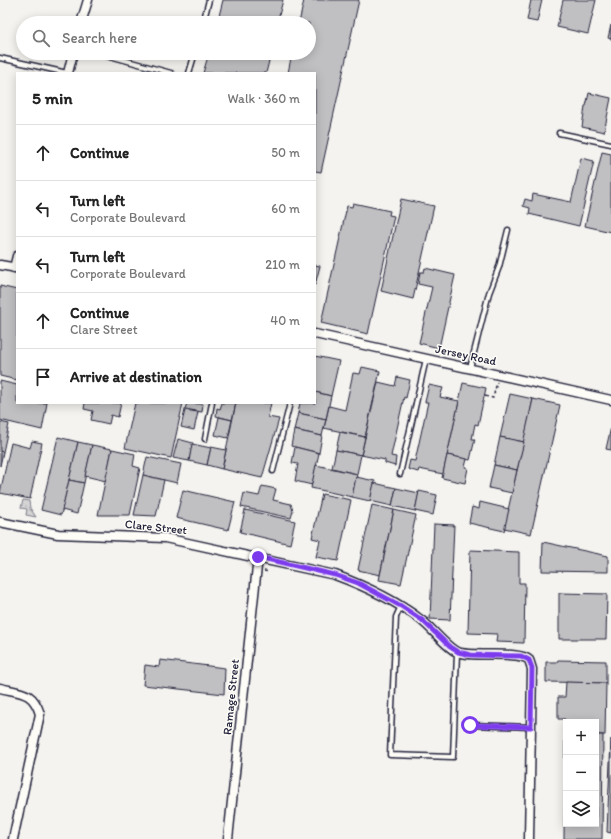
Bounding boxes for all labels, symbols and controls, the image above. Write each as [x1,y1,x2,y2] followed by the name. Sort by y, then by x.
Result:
[16,16,316,60] search box
[30,27,52,49] icon: search
[62,29,137,47] text: Search here
[32,88,72,108] text: 5 min
[227,91,300,106] text: Walk · 360 m
[32,142,54,164] icon: ahead
[70,144,129,162] text: Continue
[271,145,300,160] text: 50 m
[70,192,125,210] text: Turn left
[32,198,54,220] icon: left
[271,201,300,216] text: 60 m
[70,210,186,225] text: Corporate Boulevard
[70,248,125,266] text: Turn left
[32,254,54,276] icon: left
[265,257,300,272] text: 210 m
[70,266,186,281] text: Corporate Boulevard
[70,304,129,322] text: Continue
[32,310,54,332] icon: ahead
[270,313,300,328] text: 40 m
[70,322,138,337] text: Clare Street
[434,342,498,368] street label: Jersey Road
[32,366,54,388] icon: arrive
[70,368,202,386] text: Arrive at destination
[124,517,188,537] street label: Clare Street
[249,548,267,566] route end
[220,658,242,736] street label: Ramage Street
[461,716,479,734] route start
[563,719,599,827] map controls
[563,719,599,755] button: +
[563,755,599,791] button: −
[563,791,599,827] button: layers

